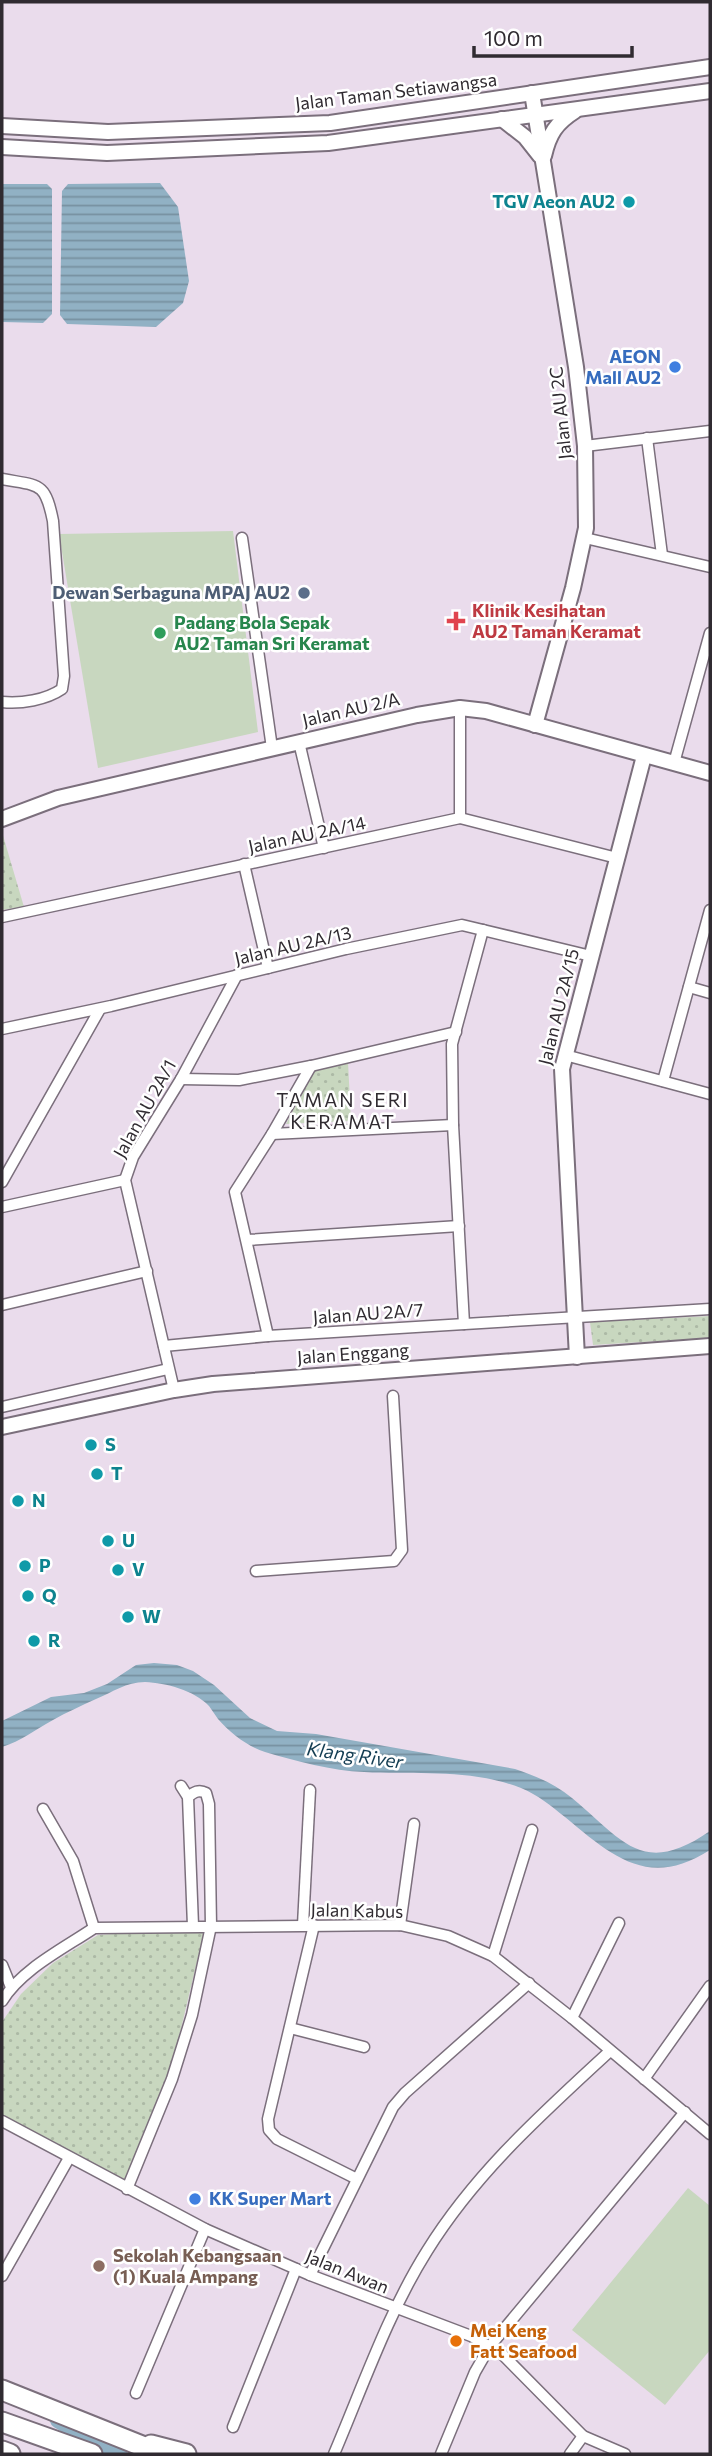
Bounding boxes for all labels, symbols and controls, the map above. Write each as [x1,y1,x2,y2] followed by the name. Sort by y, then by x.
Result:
[474,14,632,58] scale bar
[484,25,543,50] text: 100 m
[294,68,498,114] street label: Jalan Taman Setiawangsa
[492,190,615,212] place label: TGV Aeon AU2
[621,194,637,210] marker: TGV Aeon AU2
[585,345,661,388] place label: AEON Mall AU2
[667,359,683,375] marker: AEON Mall AU2
[544,366,576,461] street label: Jalan AU 2C
[52,581,290,603] place label: Dewan Serbaguna MPAJ AU2
[296,585,312,601] marker: Dewan Serbaguna MPAJ AU2
[472,599,641,642] place label: Klinik Kesihatan AU2 Taman Keramat
[174,611,370,654] place label: Padang Bola Sepak AU2 Taman Sri Keramat
[446,611,466,631] marker: Klinik Kesihatan AU2 Taman Keramat
[152,625,168,641] marker: Padang Bola Sepak AU2 Taman Sri Keramat
[300,687,402,731] street label: Jalan AU 2/A
[246,811,368,857] street label: Jalan AU 2A/14
[232,921,353,969] street label: Jalan AU 2A/13
[533,946,583,1067] street label: Jalan AU 2A/15
[108,1056,180,1162] street label: Jalan AU 2A/1
[276,1088,410,1133] district label: TAMAN SERI KERAMAT
[312,1298,424,1328] street label: Jalan AU 2A/7
[296,1338,410,1368] street label: Jalan Enggang
[105,1433,116,1455] place label: S
[83,1437,99,1453] marker: S
[111,1462,123,1484] place label: T
[89,1466,105,1482] marker: T
[32,1489,46,1511] place label: N
[10,1493,26,1509] marker: N
[122,1529,135,1551] place label: U
[100,1533,116,1549] marker: U
[39,1554,51,1576] place label: P
[17,1558,33,1574] marker: P
[132,1558,145,1580] place label: V
[110,1562,126,1578] marker: V
[42,1584,57,1606] place label: Q
[20,1588,36,1604] marker: Q
[142,1605,161,1627] place label: W
[120,1609,136,1625] marker: W
[48,1629,61,1651] place label: R
[26,1633,42,1649] marker: R
[305,1736,406,1773] water label: Klang River
[310,1898,404,1922] street label: Jalan Kabus
[209,2187,332,2209] place label: KK Super Mart
[187,2191,203,2207] marker: KK Super Mart
[113,2244,282,2287] place label: Sekolah Kebangsaan (1) Kuala Ampang
[302,2244,392,2298] street label: Jalan Awan
[91,2258,107,2274] marker: Sekolah Kebangsaan (1) Kuala Ampang
[470,2319,577,2362] place label: Mei Keng Fatt Seafood
[448,2333,464,2349] marker: Mei Keng Fatt Seafood

